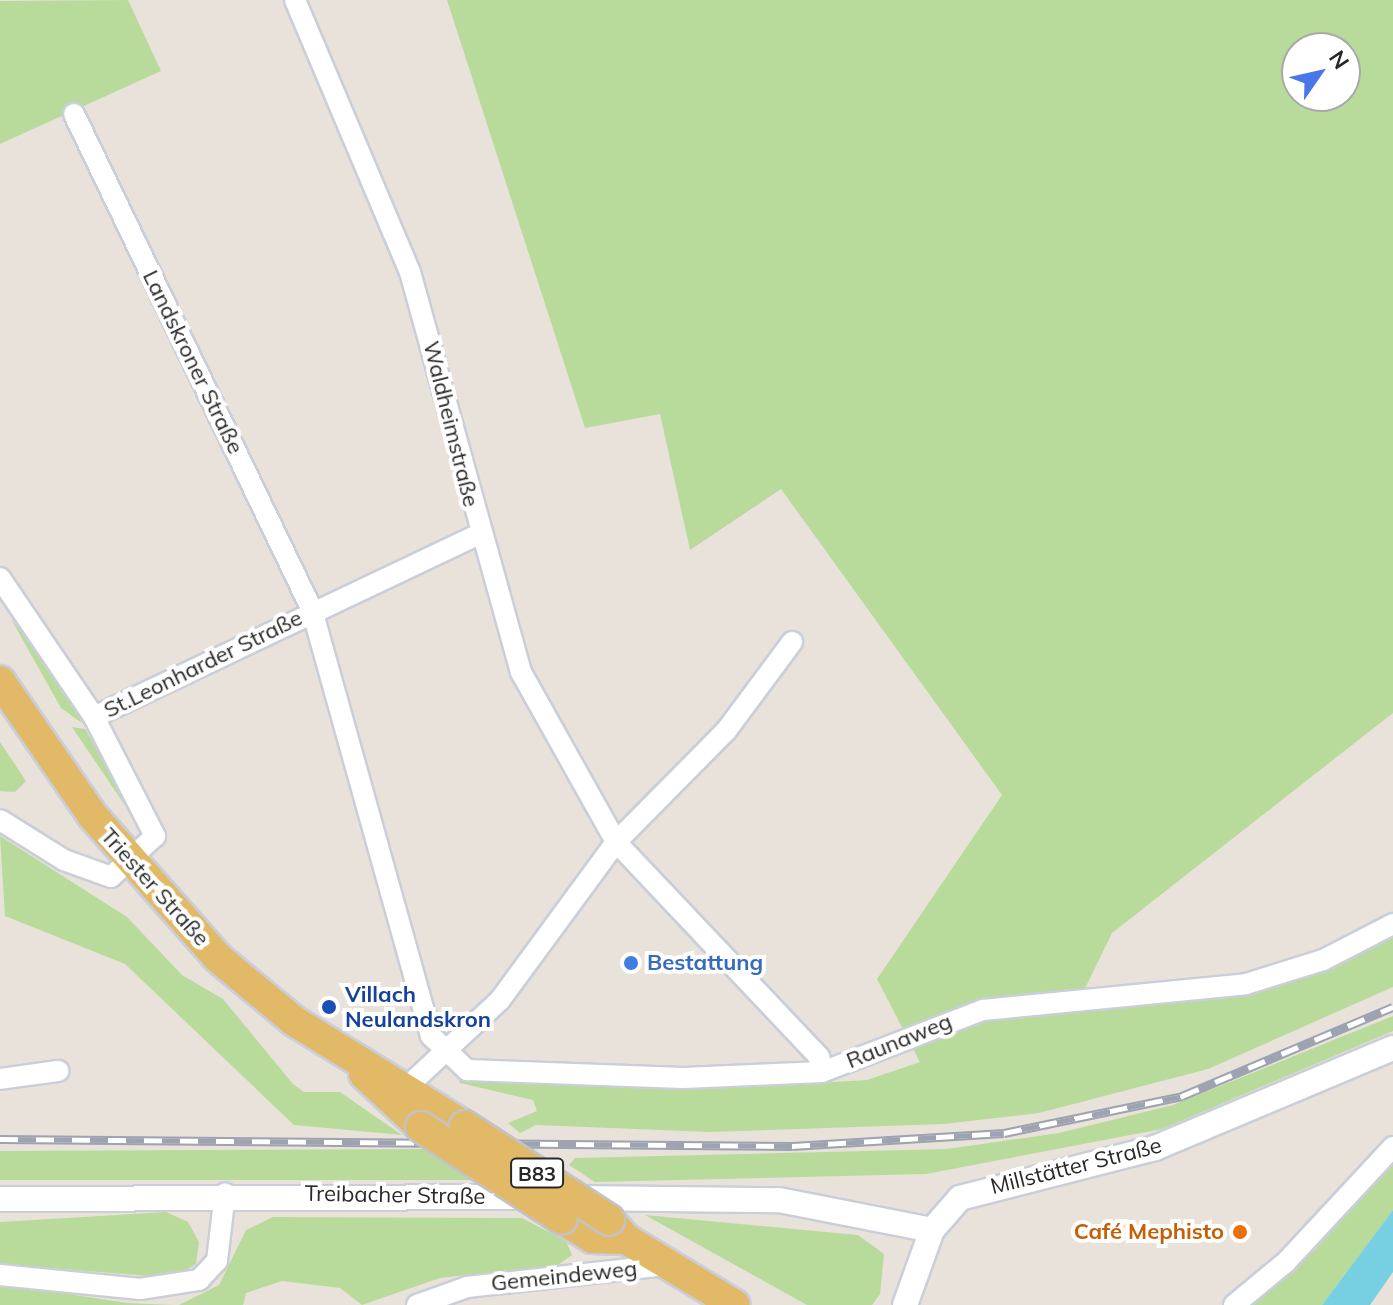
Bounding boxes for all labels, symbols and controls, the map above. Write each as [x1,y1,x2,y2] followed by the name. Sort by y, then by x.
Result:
[1281,32,1361,112] north arrow
[1323,45,1355,74] text: N
[137,266,249,458] street label: Landskroner Straße
[418,338,484,510] street label: Waldheimstraße
[100,605,306,723] street label: St.Leonharder Straße
[95,823,215,951] street label: Triester Straße
[647,950,763,976] place label: Bestattung
[622,954,640,972] marker: Bestattung
[345,981,491,1032] place label: Villach Neulandskron
[320,998,338,1016] marker: Villach Neulandskron
[842,1008,956,1074] street label: Raunaweg
[988,1132,1164,1200] street label: Millstätter Straße
[509,1157,565,1189] road number: B83
[304,1180,486,1210] street label: Treibacher Straße
[1074,1219,1224,1245] place label: Café Mephisto
[1231,1223,1249,1241] marker: Café Mephisto
[490,1255,638,1297] street label: Gemeindeweg

